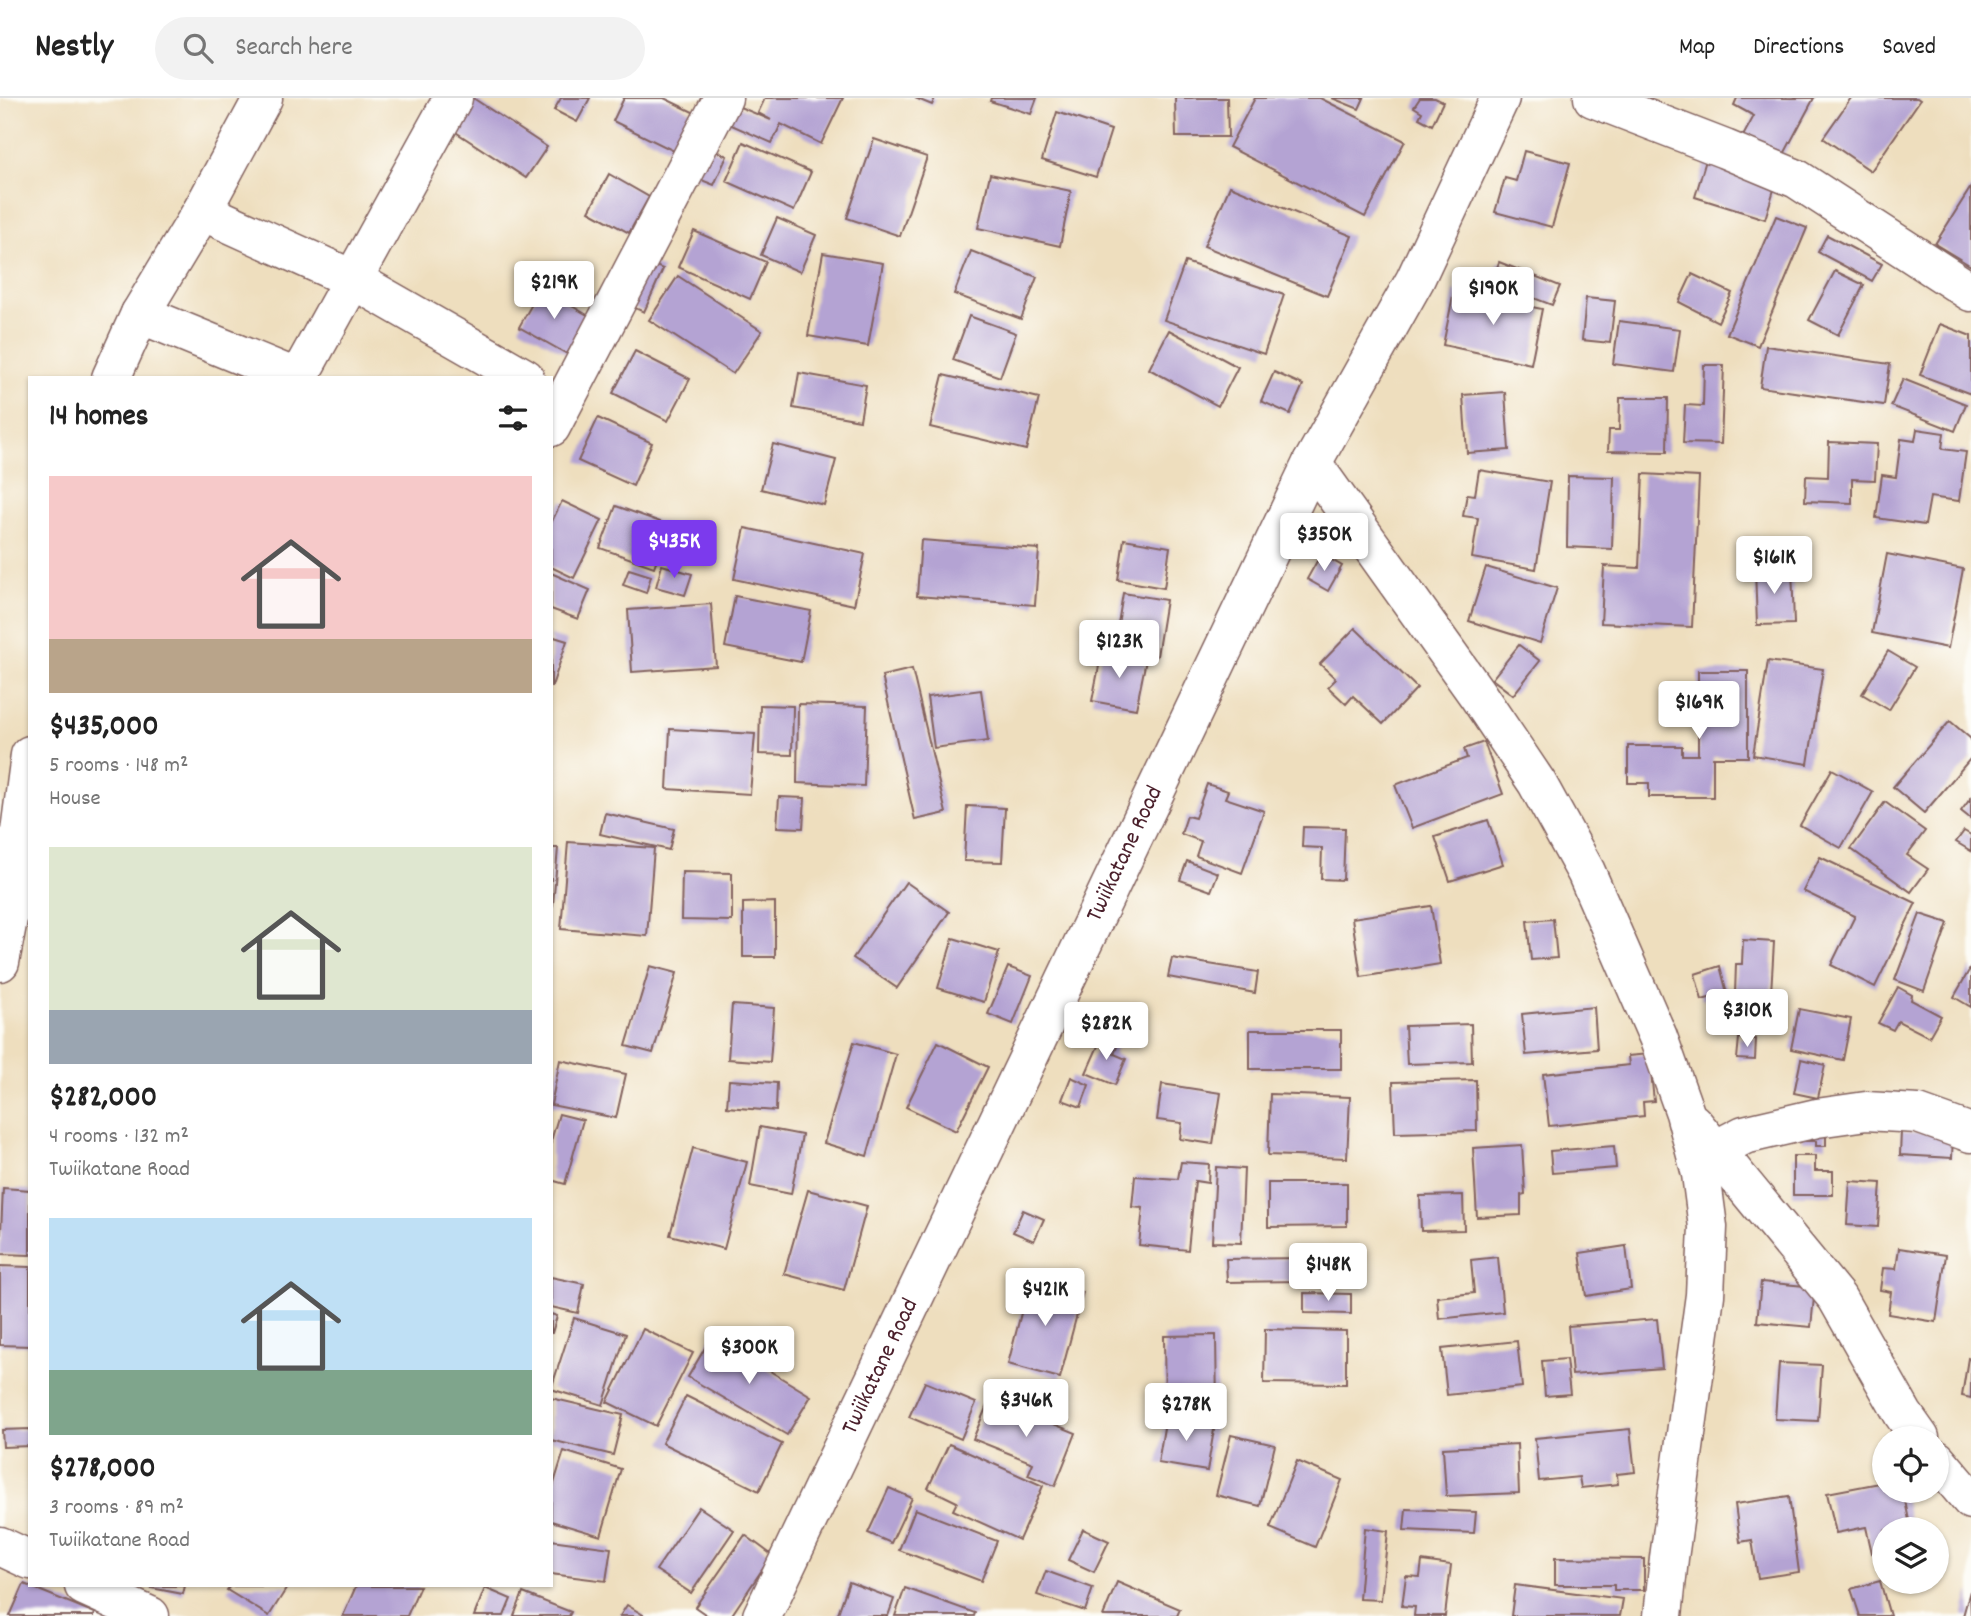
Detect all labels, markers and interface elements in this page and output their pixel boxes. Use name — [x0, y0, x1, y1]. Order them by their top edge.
search box — [155, 17, 645, 80]
text: Nestly — [35, 25, 113, 72]
icon: search — [179, 29, 217, 67]
text: Search here — [235, 30, 353, 67]
text: Map — [1679, 31, 1715, 65]
text: Directions — [1753, 31, 1844, 65]
text: Saved — [1882, 31, 1936, 65]
pin: $219K — [505, 262, 603, 321]
text: $219K — [530, 267, 578, 300]
pin: $190K — [1444, 268, 1542, 327]
text: $190K — [1468, 273, 1518, 306]
text: 14 homes — [49, 397, 148, 440]
icon: filters — [494, 399, 532, 437]
pin: $350K — [1275, 514, 1373, 573]
text: $350K — [1296, 519, 1352, 552]
pin: $435K — [625, 520, 723, 580]
icon: home — [228, 521, 354, 647]
text: $435K — [648, 526, 700, 559]
pin: $161K — [1725, 536, 1823, 596]
text: $161K — [1752, 542, 1796, 575]
pin: $123K — [1070, 620, 1168, 680]
text: $123K — [1095, 626, 1143, 659]
pin: $169K — [1650, 682, 1748, 741]
text: $169K — [1674, 687, 1724, 720]
text: $435,000 — [49, 707, 159, 750]
text: 5 rooms · 148 m² — [49, 750, 188, 783]
street label: Twiikatane Road — [1078, 780, 1172, 928]
text: House — [49, 783, 101, 816]
icon: home — [228, 892, 354, 1018]
pin: $310K — [1698, 990, 1796, 1049]
text: $310K — [1722, 995, 1772, 1028]
pin: $282K — [1057, 1002, 1155, 1062]
text: $282K — [1080, 1008, 1132, 1041]
text: $282,000 — [49, 1078, 157, 1121]
text: 4 rooms · 132 m² — [49, 1121, 189, 1154]
text: Twiikatane Road — [49, 1154, 190, 1187]
pin: $148K — [1279, 1244, 1377, 1303]
text: $148K — [1305, 1249, 1351, 1282]
icon: home — [228, 1263, 354, 1389]
pin: $421K — [996, 1268, 1094, 1328]
text: $421K — [1022, 1274, 1068, 1307]
street label: Twiikatane Road — [834, 1293, 928, 1441]
pin: $300K — [700, 1326, 798, 1386]
text: $300K — [720, 1332, 778, 1365]
pin: $346K — [977, 1380, 1075, 1439]
pin: $278K — [1137, 1384, 1235, 1443]
text: $346K — [999, 1385, 1053, 1418]
text: $278K — [1161, 1389, 1211, 1422]
map controls — [1872, 1426, 1949, 1594]
button: locate — [1872, 1426, 1949, 1503]
text: $278,000 — [49, 1449, 156, 1492]
text: 3 rooms · 89 m² — [49, 1492, 184, 1525]
button: layers — [1872, 1517, 1949, 1594]
text: Twiikatane Road — [49, 1525, 190, 1558]

